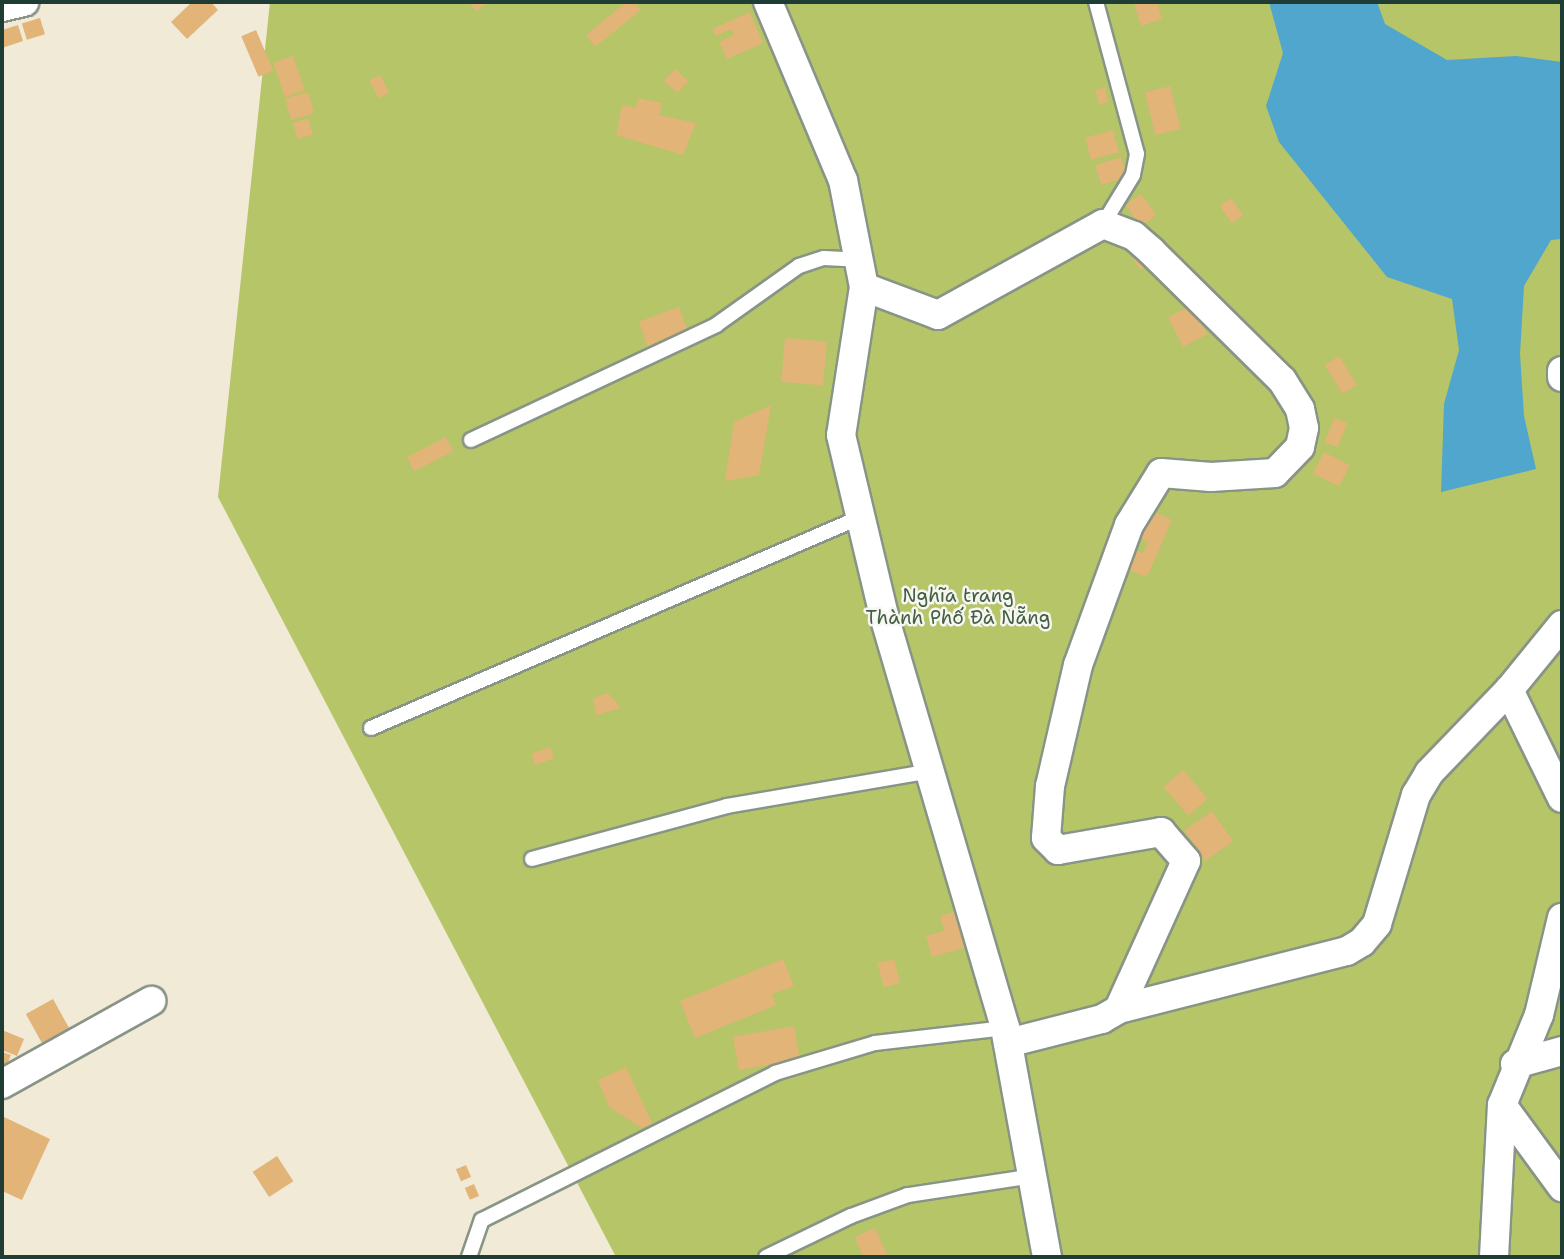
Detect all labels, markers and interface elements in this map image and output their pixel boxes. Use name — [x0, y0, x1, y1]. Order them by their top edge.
park label: Nghĩa trang Thành Phố Đà Nẵng — [866, 585, 1050, 629]

